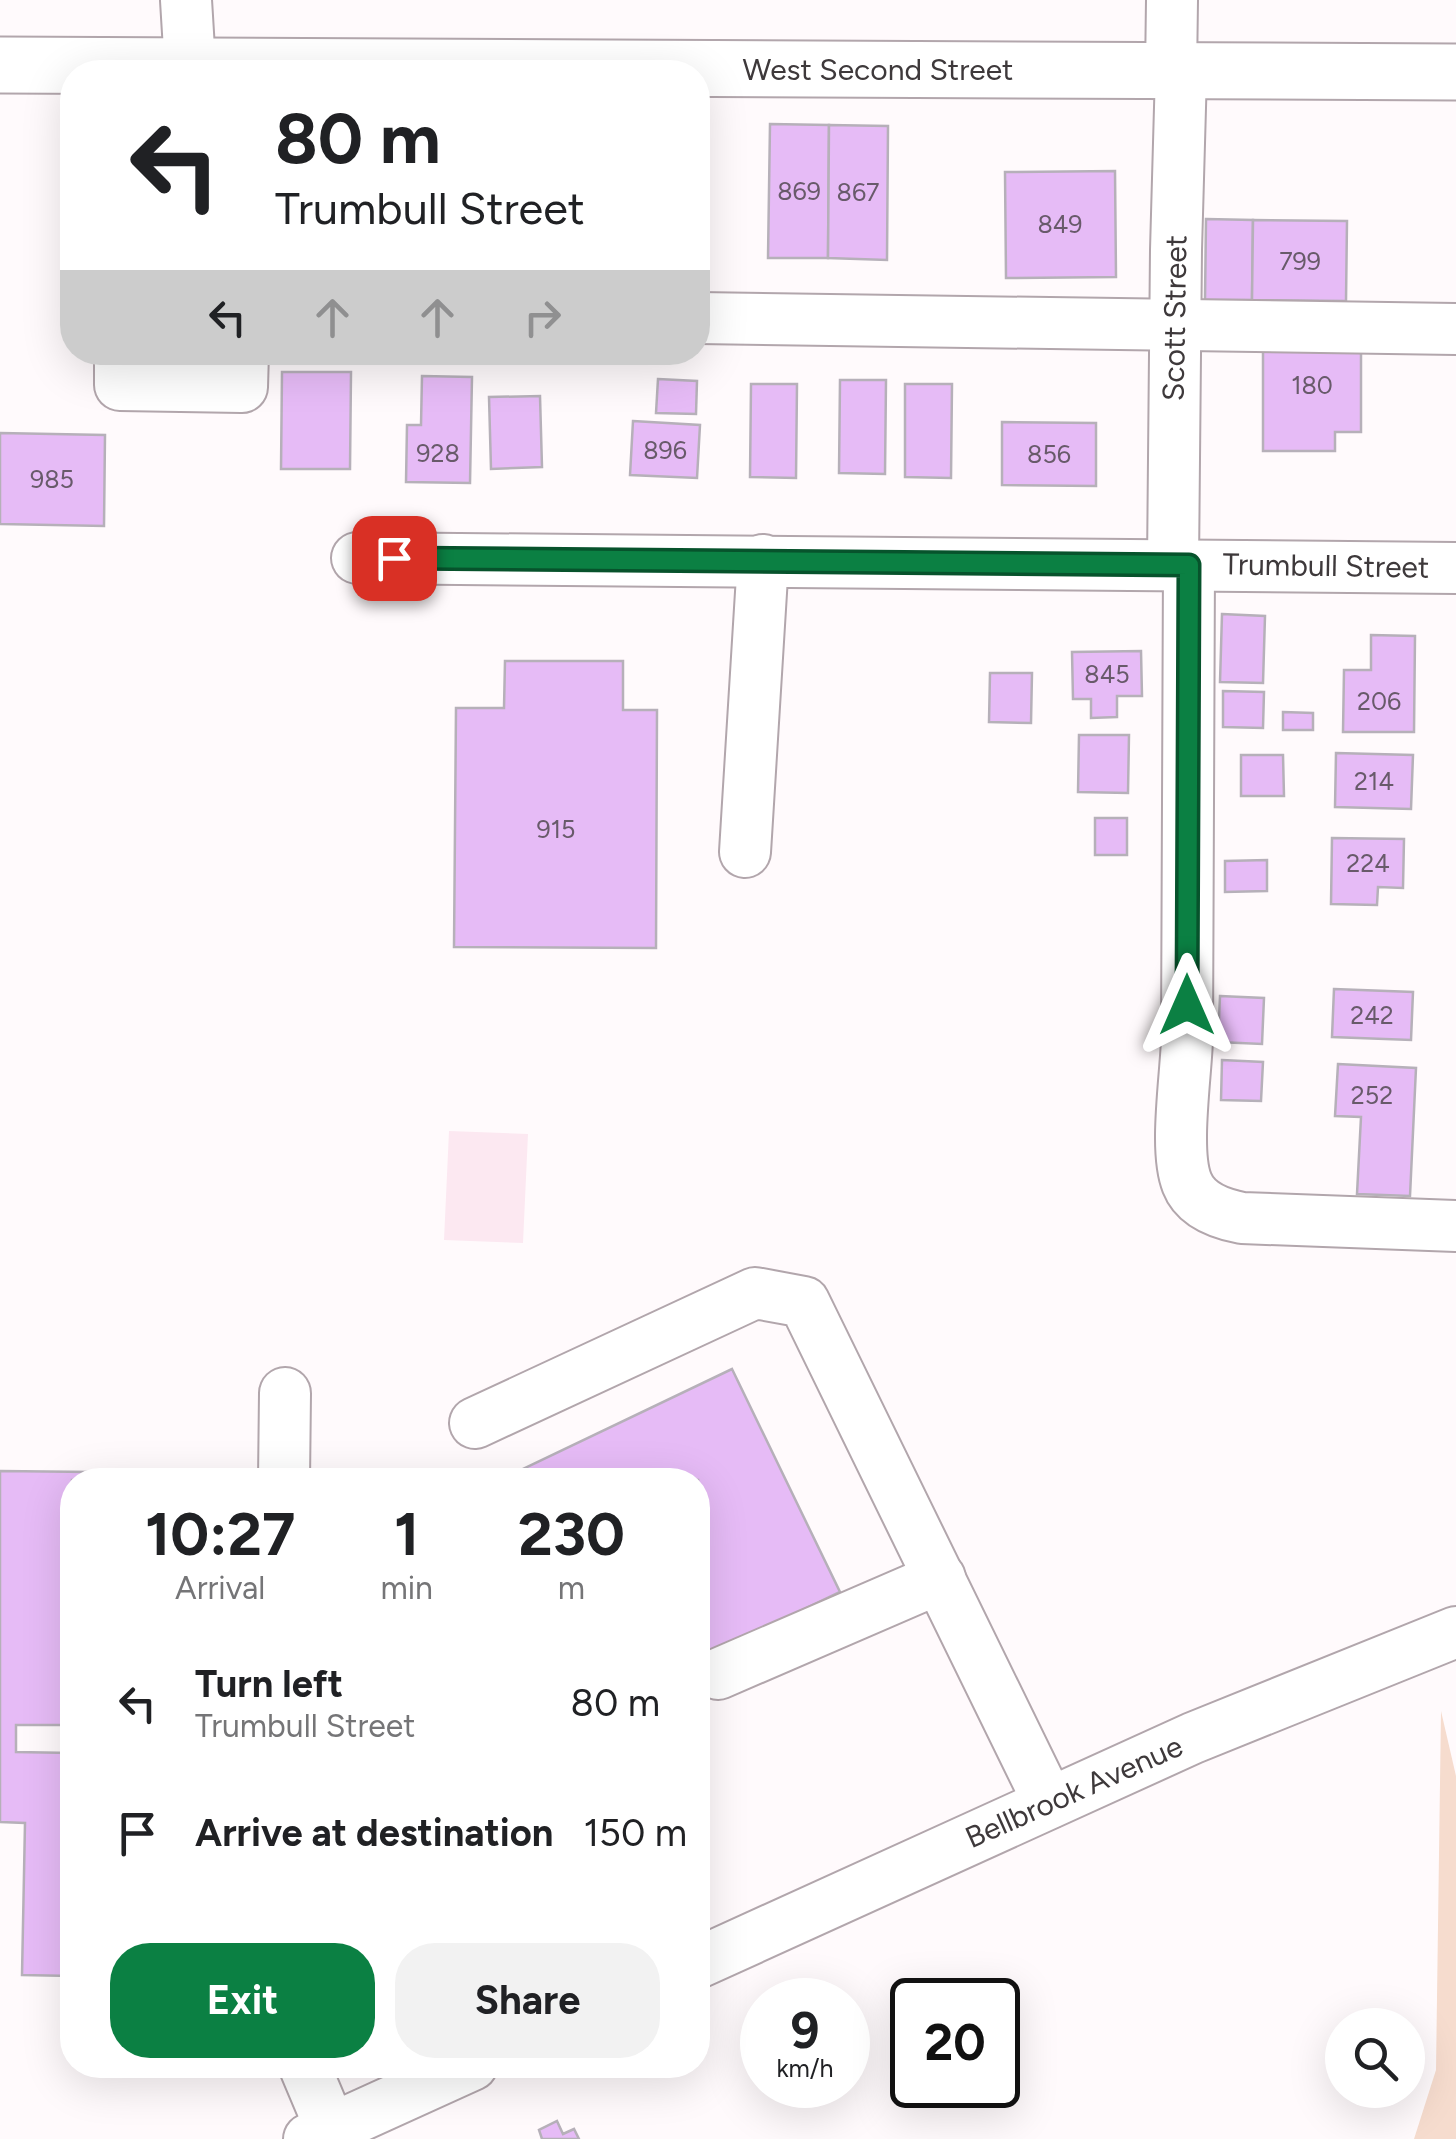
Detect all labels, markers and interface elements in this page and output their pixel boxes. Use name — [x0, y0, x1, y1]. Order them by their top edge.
street label: West Second Street — [743, 51, 1013, 88]
text: 80 m — [275, 96, 441, 181]
icon: left — [110, 100, 240, 230]
house number: 869 — [777, 176, 821, 206]
house number: 867 — [837, 177, 879, 207]
text: Trumbull Street — [275, 181, 585, 235]
house number: 849 — [1037, 209, 1083, 239]
street label: Scott Street — [1155, 235, 1194, 401]
house number: 799 — [1279, 246, 1321, 276]
icon: left — [200, 290, 255, 345]
icon: ahead — [305, 290, 360, 345]
icon: ahead — [410, 290, 465, 345]
icon: right — [515, 290, 570, 345]
house number: 180 — [1291, 370, 1333, 400]
house number: 896 — [643, 435, 687, 465]
house number: 928 — [416, 438, 460, 468]
house number: 856 — [1027, 439, 1071, 469]
house number: 985 — [30, 464, 74, 494]
pin — [352, 516, 437, 601]
icon: arrive — [367, 531, 422, 586]
street label: Trumbull Street — [1222, 545, 1430, 586]
house number: 845 — [1084, 659, 1130, 689]
house number: 206 — [1357, 686, 1401, 716]
house number: 214 — [1354, 766, 1394, 796]
house number: 915 — [537, 814, 575, 844]
house number: 224 — [1346, 848, 1390, 878]
position arrow — [1135, 953, 1239, 1057]
house number: 242 — [1350, 1000, 1394, 1030]
house number: 252 — [1351, 1080, 1393, 1110]
text: 10:27 — [145, 1498, 295, 1570]
text: 1 — [394, 1498, 419, 1570]
text: 230 — [518, 1498, 625, 1570]
text: Arrival — [175, 1569, 265, 1607]
text: min — [380, 1569, 433, 1607]
text: m — [558, 1569, 585, 1607]
text: Turn left — [195, 1661, 343, 1707]
icon: left — [110, 1676, 165, 1731]
text: 80 m — [571, 1680, 660, 1726]
text: Trumbull Street — [195, 1707, 415, 1745]
street label: Bellbrook Avenue — [959, 1727, 1188, 1856]
icon: arrive — [110, 1806, 165, 1861]
text: Arrive at destination — [195, 1810, 553, 1856]
text: 150 m — [583, 1810, 687, 1856]
button: Exit — [110, 1943, 375, 2058]
button: Share — [395, 1943, 660, 2058]
speed limit sign: 20 — [890, 1978, 1020, 2108]
text: 9 — [790, 2000, 819, 2061]
map controls — [1325, 2008, 1425, 2108]
button: search — [1325, 2008, 1425, 2108]
text: km/h — [776, 2053, 834, 2083]

